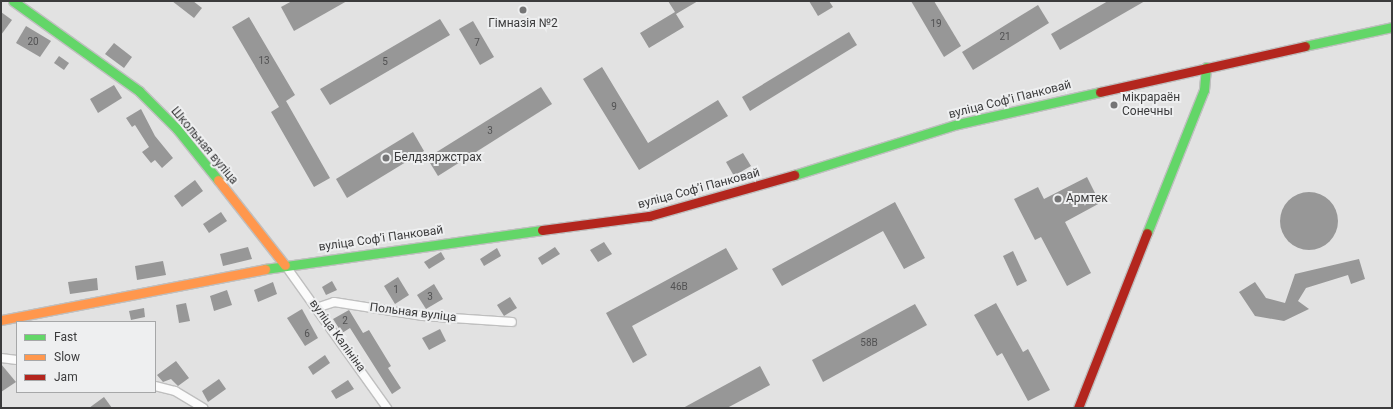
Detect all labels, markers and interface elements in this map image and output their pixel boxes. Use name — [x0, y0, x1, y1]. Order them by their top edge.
marker: Гімназія №2 — [518, 5, 528, 15]
place label: Гімназія №2 — [488, 17, 558, 31]
house number: 19 — [930, 18, 942, 30]
house number: 21 — [999, 31, 1011, 43]
house number: 20 — [27, 36, 39, 48]
house number: 7 — [474, 37, 480, 49]
house number: 13 — [258, 55, 270, 67]
house number: 5 — [382, 56, 388, 68]
street label: вуліца Софʼі Панковай — [947, 78, 1073, 122]
place label: мікрараён Сонечны — [1122, 91, 1180, 119]
marker: мікрараён Сонечны — [1109, 100, 1119, 110]
house number: 9 — [611, 101, 617, 113]
street label: Школьная вуліца — [167, 104, 241, 188]
house number: 3 — [487, 125, 493, 137]
place label: Белдзяржстрах — [394, 151, 482, 165]
marker: Белдзяржстрах — [381, 153, 391, 163]
street label: вуліца Софʼі Панковай — [636, 166, 762, 212]
place label: Армтек — [1066, 192, 1108, 206]
marker: Армтек — [1053, 194, 1063, 204]
street label: вуліца Софʼі Панковай — [318, 223, 444, 255]
house number: 46В — [670, 281, 688, 293]
house number: 1 — [393, 284, 399, 296]
house number: 3 — [427, 291, 433, 303]
street label: вуліца Калініна — [306, 297, 368, 375]
street label: Польная вуліца — [369, 301, 457, 325]
house number: 2 — [342, 315, 348, 327]
legend — [16, 321, 156, 393]
house number: 6 — [304, 328, 310, 340]
text: Fast — [54, 330, 77, 344]
house number: 58В — [860, 337, 878, 349]
text: Slow — [54, 350, 80, 364]
text: Jam — [54, 370, 78, 384]

